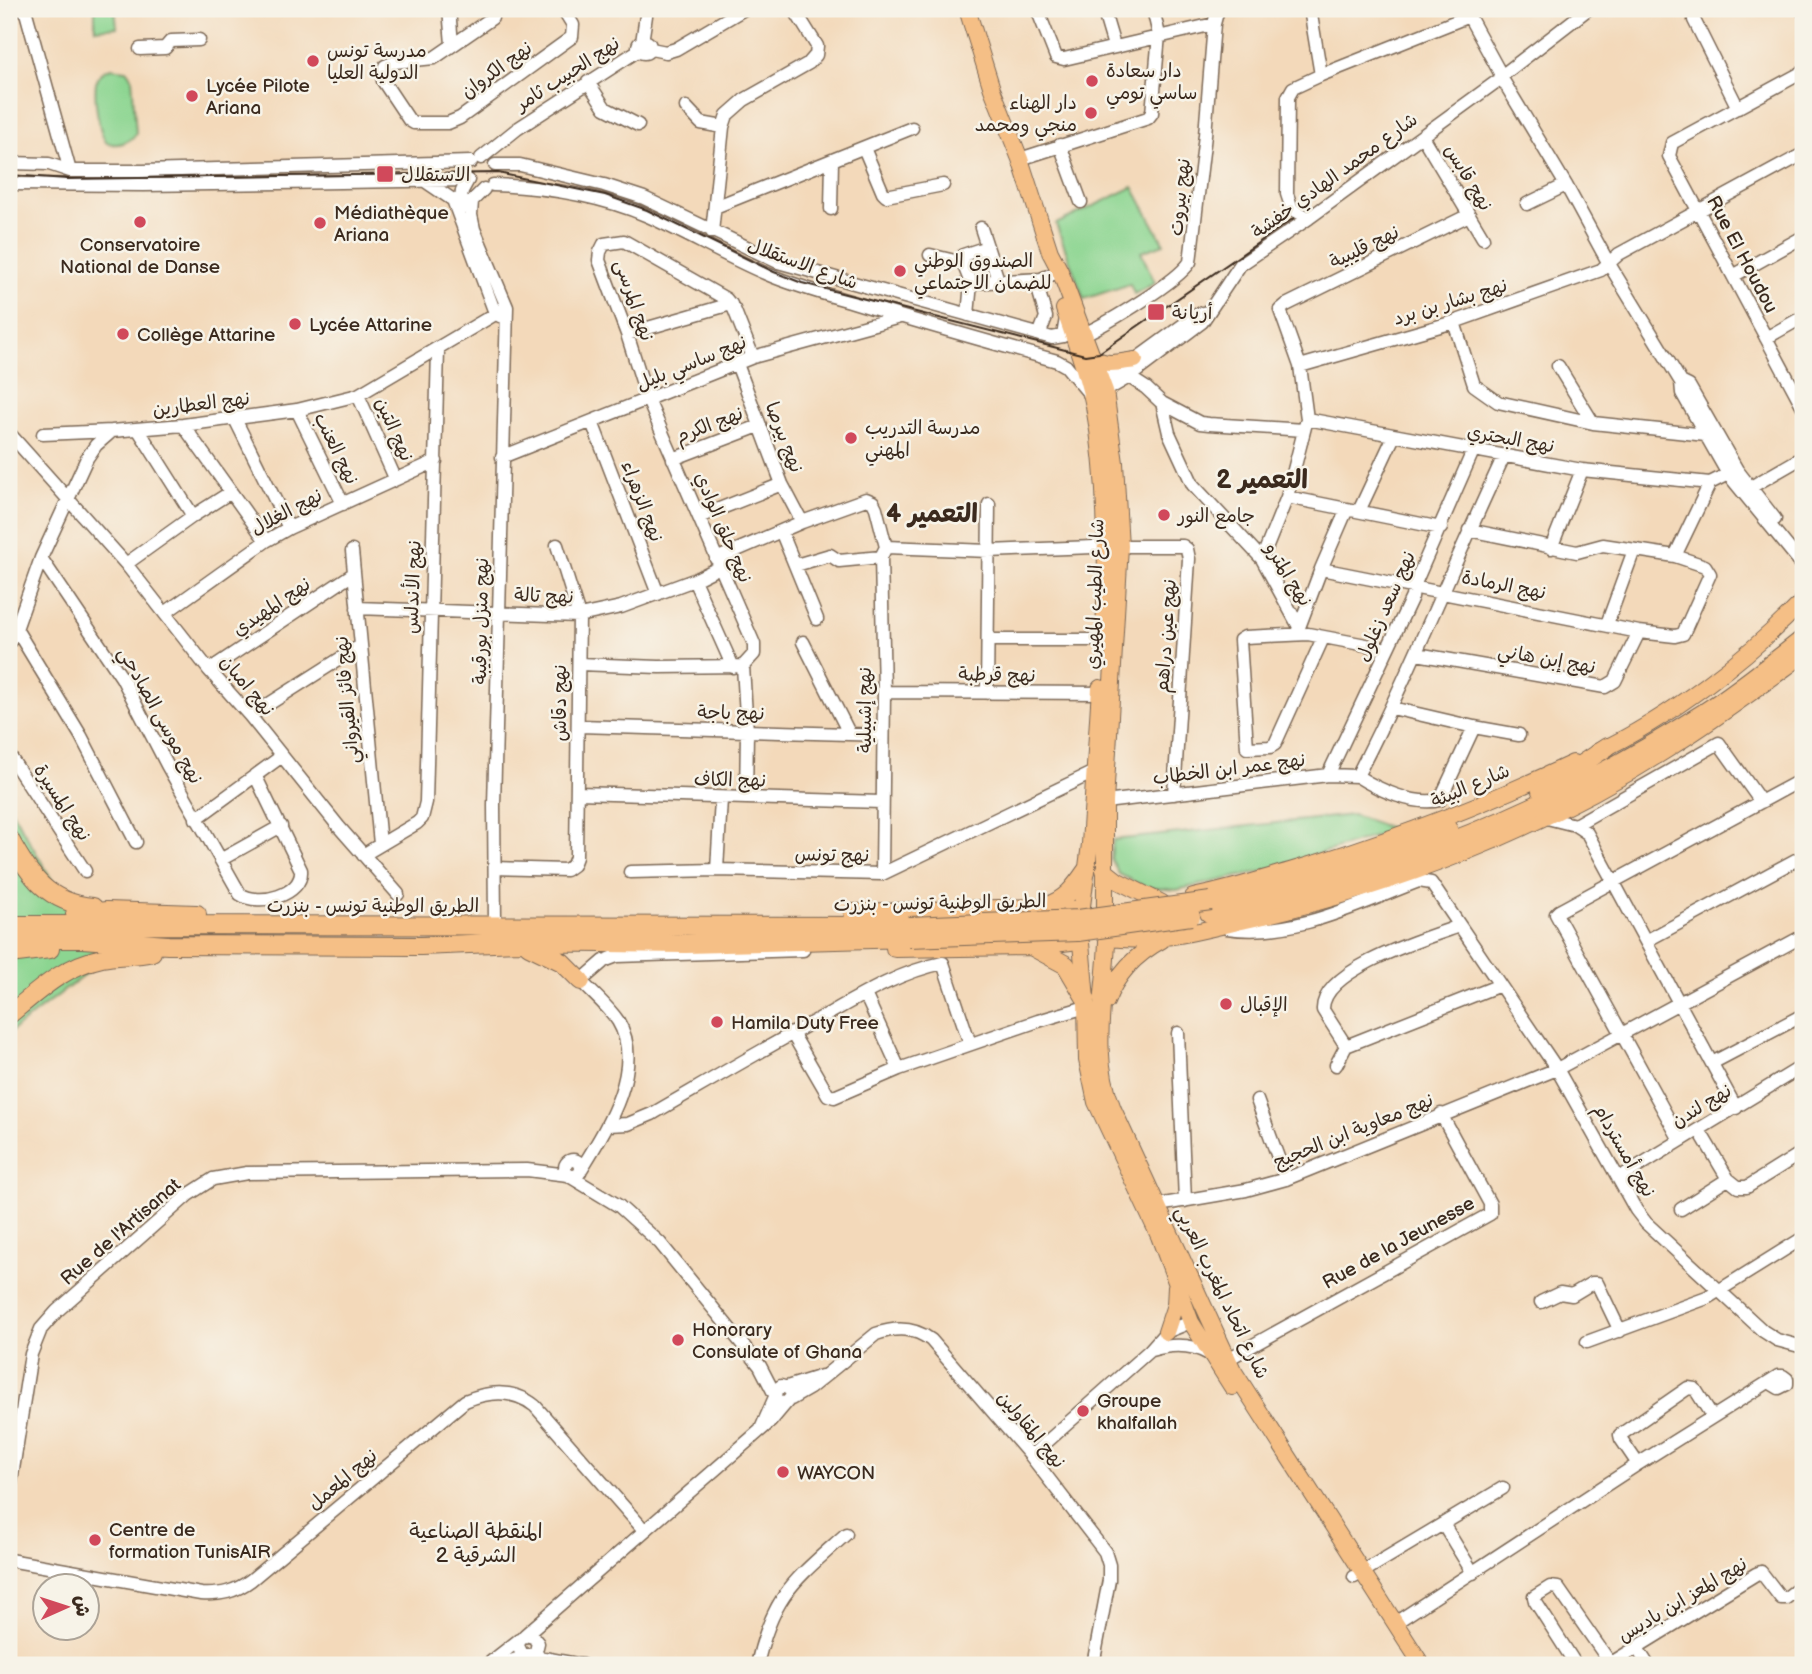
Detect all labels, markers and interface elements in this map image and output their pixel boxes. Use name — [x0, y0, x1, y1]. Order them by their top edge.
street label: نهج الحبيب ثامر — [510, 32, 624, 118]
street label: نهج الكروان — [457, 37, 537, 104]
place label: مدرسة تونس الدولية العليا — [327, 40, 427, 85]
marker: مدرسة تونس الدولية العليا — [305, 53, 321, 69]
place label: دار سعادة ساسي تومي — [1106, 60, 1197, 109]
marker: دار سعادة ساسي تومي — [1084, 73, 1100, 89]
place label: Lycée Pilote Ariana — [206, 75, 310, 120]
marker: Lycée Pilote Ariana — [184, 88, 200, 104]
place label: دار الهناء منجي ومحمد — [975, 92, 1077, 141]
marker: دار الهناء منجي ومحمد — [1083, 105, 1099, 121]
street label: شارع محمد الهادي خفشة — [1247, 108, 1424, 246]
street label: نهج قابس — [1439, 140, 1497, 215]
street label: نهج بيروت — [1165, 157, 1196, 237]
marker: الاستقلال — [375, 164, 395, 184]
place label: الاستقلال — [401, 164, 470, 187]
street label: Rue El Houdou — [1701, 192, 1782, 317]
place label: Médiathèque Ariana — [334, 202, 449, 247]
marker: Conservatoire National de Danse — [132, 214, 148, 230]
marker: Médiathèque Ariana — [312, 215, 328, 231]
street label: نهج قليبية — [1326, 221, 1403, 274]
place label: Conservatoire National de Danse — [60, 234, 220, 279]
street label: شارع الاستقلال — [744, 234, 861, 296]
place label: الصندوق الوطني للضمان الاجتماعي — [914, 250, 1052, 299]
street label: نهج المرسى — [609, 257, 658, 344]
marker: الصندوق الوطني للضمان الاجتماعي — [892, 263, 908, 279]
street label: نهج بشار بن برد — [1391, 274, 1510, 331]
marker: أريانة — [1146, 302, 1166, 322]
place label: أريانة — [1172, 302, 1213, 325]
place label: Lycée Attarine — [309, 314, 432, 337]
marker: Lycée Attarine — [287, 316, 303, 332]
place label: Collège Attarine — [137, 324, 275, 347]
marker: Collège Attarine — [115, 326, 131, 342]
street label: نهج ساسي بليل — [633, 331, 752, 400]
street label: نهج العطارين — [151, 387, 251, 422]
street label: نهج التين — [369, 394, 418, 465]
street label: نهج بيرصا — [760, 399, 808, 476]
street label: نهج الكرم — [672, 402, 747, 451]
street label: نهج العنب — [308, 409, 363, 488]
place label: مدرسة التدريب المهني — [865, 417, 980, 466]
street label: نهج البحتري — [1465, 420, 1556, 460]
marker: مدرسة التدريب المهني — [843, 430, 859, 446]
street label: نهج الزهراء — [616, 458, 668, 545]
district label: التعمير 2 — [1216, 465, 1308, 496]
street label: نهج حلق الوادي — [687, 469, 756, 587]
street label: نهج الغلال — [247, 484, 326, 541]
district label: التعمير 4 — [886, 499, 978, 530]
place label: جامع النور — [1176, 505, 1255, 529]
marker: جامع النور — [1156, 507, 1172, 523]
street label: شارع الطيب المهيري — [1081, 518, 1112, 670]
street label: نهج المترو — [1259, 538, 1316, 611]
street label: نهج الأندلس — [398, 540, 427, 634]
street label: نهج سعد زغلول — [1352, 548, 1421, 665]
street label: نهج منزل بورقيبة — [469, 557, 494, 685]
street label: نهج الرمادة — [1460, 566, 1548, 605]
street label: نهج المهيدي — [228, 573, 316, 643]
street label: نهج عين دراهم — [1151, 578, 1184, 694]
street label: نهج تالة — [514, 584, 574, 609]
street label: نهج فائز القيرواني — [330, 635, 369, 765]
street label: نهج إبن هاني — [1495, 640, 1598, 683]
street label: نهج موسى الصادحي — [109, 643, 207, 790]
street label: نهج امبان — [215, 651, 279, 721]
street label: نهج قرطبة — [958, 663, 1036, 688]
street label: نهج دقاش — [549, 665, 572, 742]
street label: نهج إشبيلية — [854, 667, 877, 753]
street label: نهج باجة — [697, 701, 765, 726]
street label: نهج عمر ابن الخطاب — [1152, 749, 1307, 790]
street label: شارع البيئة — [1428, 759, 1514, 814]
street label: نهج المسيرة — [28, 760, 95, 846]
street label: نهج الكاف — [694, 768, 766, 793]
street label: نهج تونس — [794, 843, 870, 868]
street label: الطريق الوطنية تونس - بنزرت — [834, 890, 1047, 917]
street label: الطريق الوطنية تونس - بنزرت — [267, 895, 479, 918]
place label: الإقبال — [1240, 994, 1288, 1017]
marker: الإقبال — [1218, 996, 1234, 1012]
place label: Hamila Duty Free — [731, 1012, 879, 1035]
marker: Hamila Duty Free — [709, 1014, 725, 1030]
street label: نهج لندن — [1668, 1079, 1736, 1133]
street label: نهج معاوية ابن الحجيج — [1270, 1089, 1437, 1174]
street label: نهج أمستردام — [1586, 1100, 1660, 1203]
street label: Rue de l'Artisanat — [56, 1174, 186, 1291]
street label: Rue de la Jeunesse — [1319, 1192, 1479, 1295]
street label: شارع اتحاد المغرب العربي — [1166, 1203, 1273, 1385]
place label: Honorary Consulate of Ghana — [692, 1319, 862, 1364]
marker: Honorary Consulate of Ghana — [670, 1332, 686, 1348]
street label: نهج المقاولين — [992, 1386, 1070, 1473]
place label: Groupe khalfallah — [1097, 1390, 1177, 1435]
marker: Groupe khalfallah — [1075, 1403, 1091, 1419]
street label: نهج المعمل — [304, 1444, 382, 1516]
place label: WAYCON — [797, 1462, 875, 1485]
marker: WAYCON — [775, 1464, 791, 1480]
place label: Centre de formation TunisAIR — [109, 1519, 271, 1564]
district label: المنقطة الصناعية الشرقية 2 — [409, 1519, 543, 1568]
marker: Centre de formation TunisAIR — [87, 1532, 103, 1548]
street label: نهج المعز ابن باديس — [1614, 1553, 1752, 1648]
north arrow — [32, 1572, 102, 1642]
text: ش — [69, 1595, 94, 1617]

